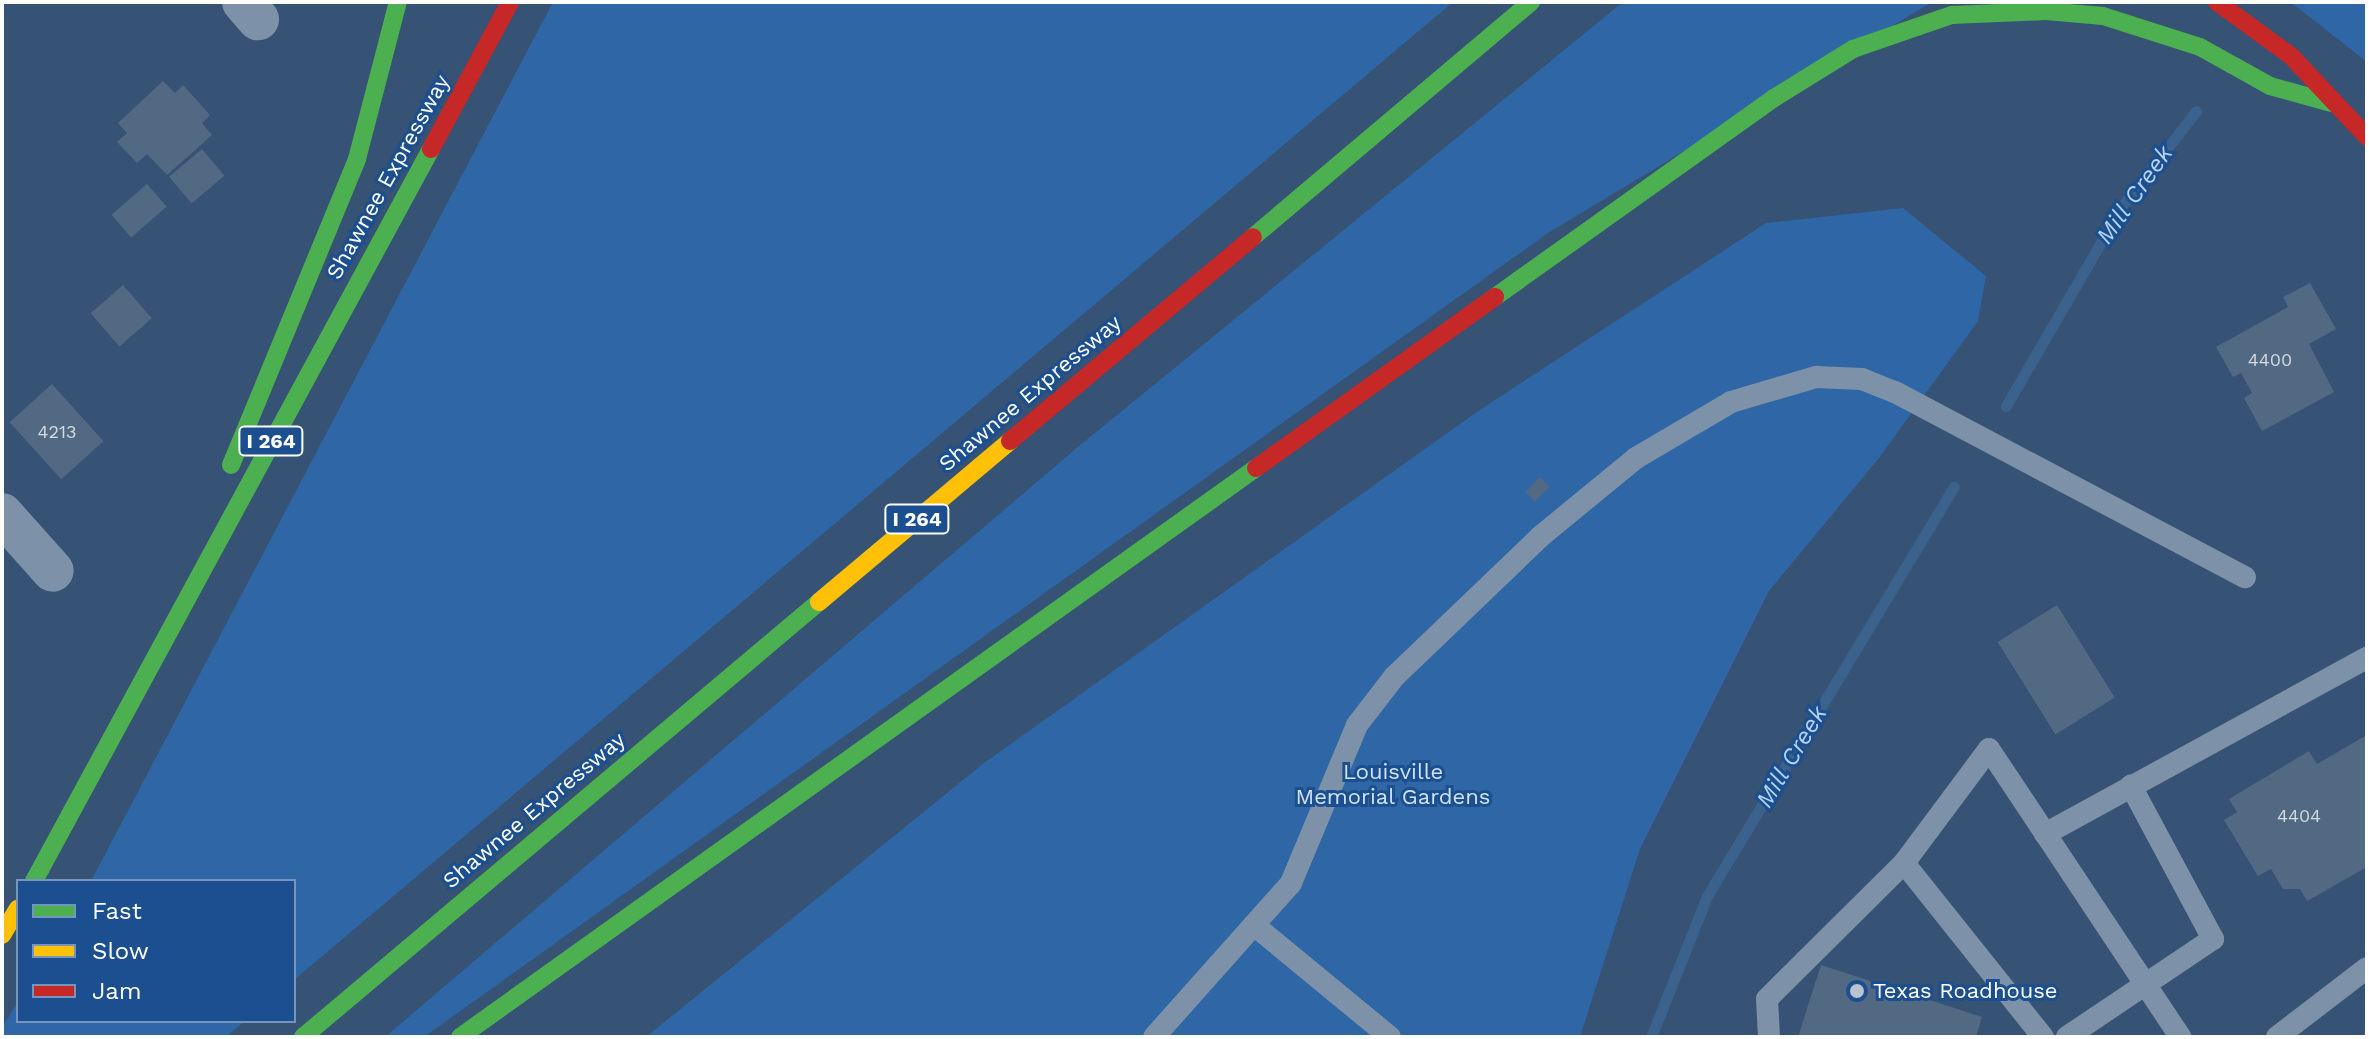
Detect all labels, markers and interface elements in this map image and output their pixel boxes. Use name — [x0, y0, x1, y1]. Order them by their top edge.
street label: Shawnee Expressway — [321, 70, 455, 284]
water label: Mill Creek — [2090, 140, 2180, 250]
street label: Shawnee Expressway — [934, 309, 1126, 477]
house number: 4400 — [2248, 349, 2292, 371]
house number: 4213 — [37, 421, 77, 443]
road number: I 264 — [237, 425, 305, 457]
road number: I 264 — [883, 503, 951, 535]
water label: Mill Creek — [1750, 701, 1834, 813]
street label: Shawnee Expressway — [438, 726, 630, 894]
park label: Louisville Memorial Gardens — [1295, 758, 1491, 810]
house number: 4404 — [2277, 805, 2321, 827]
legend — [16, 879, 296, 1023]
text: Fast — [92, 897, 142, 925]
text: Slow — [92, 937, 149, 965]
text: Jam — [92, 977, 142, 1005]
place label: Texas Roadhouse — [1873, 978, 2058, 1004]
marker: Texas Roadhouse — [1848, 982, 1866, 1000]

